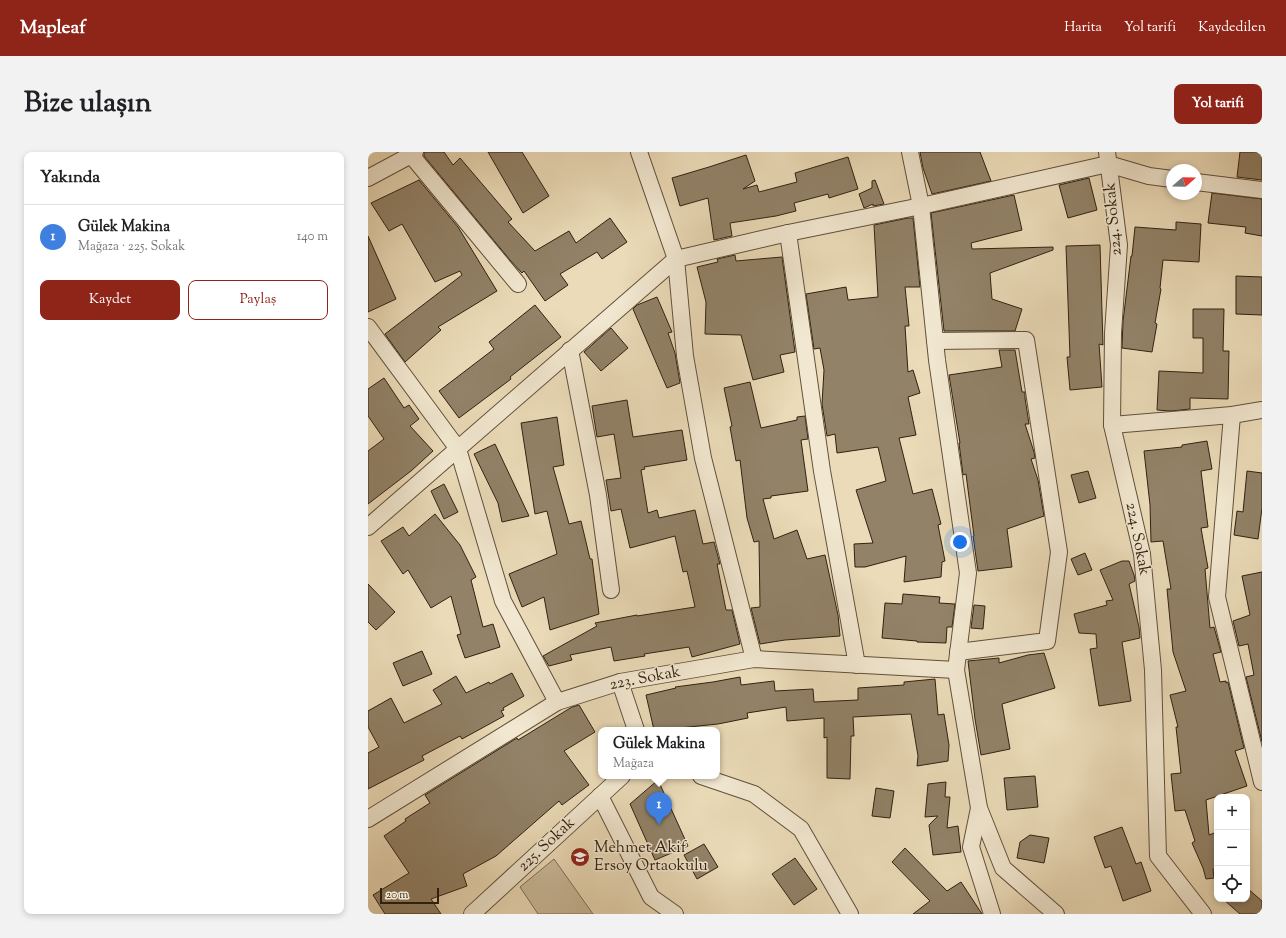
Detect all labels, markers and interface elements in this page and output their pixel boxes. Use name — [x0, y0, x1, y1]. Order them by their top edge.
text: Mapleaf — [20, 15, 86, 42]
text: Harita — [1064, 18, 1102, 38]
text: Yol tarifi — [1124, 18, 1176, 38]
text: Kaydedilen — [1198, 18, 1266, 38]
text: Bize ulaşın — [24, 84, 152, 124]
button: Yol tarifi — [1174, 84, 1262, 124]
north arrow — [1166, 164, 1202, 200]
text: Yakında — [40, 166, 100, 190]
street label: 224. Sokak — [1099, 181, 1129, 257]
text: Gülek Makina — [78, 217, 170, 238]
text: 1 — [51, 228, 55, 246]
text: 140 m — [297, 228, 328, 246]
text: Mağaza · 225. Sokak — [78, 238, 185, 256]
button: Kaydet — [40, 280, 180, 320]
button: Paylaş — [188, 280, 328, 320]
street label: 224. Sokak — [1119, 501, 1155, 578]
your location — [950, 532, 970, 552]
street label: 223. Sokak — [608, 661, 683, 697]
popup — [598, 727, 720, 779]
text: Gülek Makina — [613, 734, 705, 755]
text: Mağaza — [613, 755, 654, 773]
pin: 1 — [646, 792, 672, 825]
map controls — [1214, 794, 1250, 902]
button: + — [1214, 794, 1250, 830]
street label: 225. Sokak — [513, 812, 581, 878]
button: − — [1214, 830, 1250, 866]
place label: Mehmet Akif Ersoy Ortaokulu — [594, 837, 708, 878]
school or university icon: Mehmet Akif Ersoy Ortaokulu — [569, 846, 591, 868]
button: locate — [1214, 866, 1250, 902]
scale bar — [380, 886, 439, 905]
text: 20 m — [386, 887, 408, 903]

